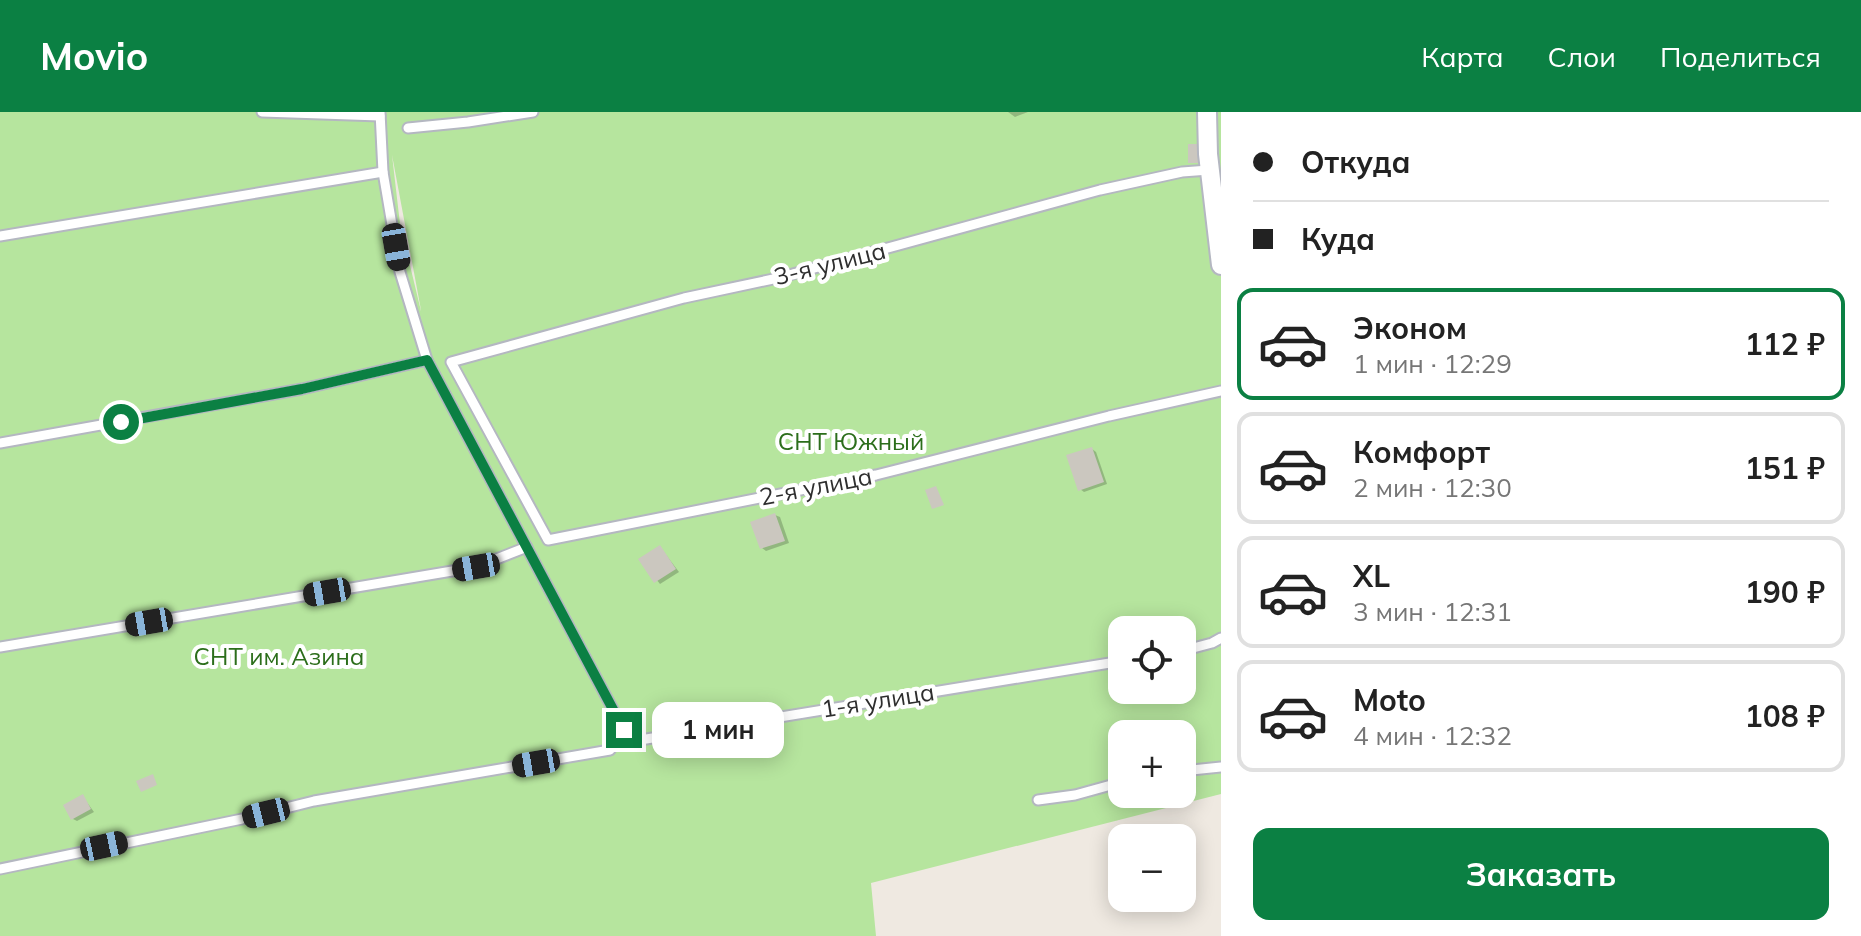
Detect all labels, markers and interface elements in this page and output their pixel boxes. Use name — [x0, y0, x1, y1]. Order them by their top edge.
text: Movio — [40, 32, 148, 80]
text: Карта — [1421, 39, 1504, 74]
text: Слои — [1548, 39, 1616, 74]
text: Поделиться — [1660, 39, 1821, 74]
text: Откуда — [1301, 143, 1411, 181]
text: Куда — [1301, 220, 1375, 258]
car — [380, 221, 412, 273]
street label: 3-я улица — [771, 235, 889, 291]
icon: car — [1257, 308, 1329, 380]
text: Эконом — [1353, 309, 1467, 347]
text: 112 ₽ — [1745, 325, 1825, 363]
text: 1 мин · 12:29 — [1353, 347, 1512, 380]
route start — [103, 404, 139, 440]
park label: СНТ Южный — [778, 426, 924, 456]
icon: car — [1257, 432, 1329, 504]
text: Комфорт — [1353, 433, 1490, 471]
text: 151 ₽ — [1745, 449, 1825, 487]
street label: 2-я улица — [757, 460, 875, 512]
text: 2 мин · 12:30 — [1353, 471, 1512, 504]
car — [450, 551, 502, 583]
icon: car — [1257, 556, 1329, 628]
text: XL — [1353, 557, 1390, 595]
text: 190 ₽ — [1745, 573, 1825, 611]
car — [301, 576, 353, 608]
text: 3 мин · 12:31 — [1353, 595, 1512, 628]
car — [123, 606, 175, 638]
map controls — [1108, 616, 1196, 912]
button: locate — [1108, 616, 1196, 704]
park label: СНТ им. Азина — [194, 641, 364, 671]
street label: 1-я улица — [819, 676, 937, 724]
icon: car — [1257, 680, 1329, 752]
text: Moto — [1353, 681, 1426, 719]
text: 108 ₽ — [1745, 697, 1825, 735]
callout: 1 мин — [652, 702, 784, 758]
route end — [606, 712, 642, 748]
text: 1 мин — [682, 713, 754, 746]
text: 4 мин · 12:32 — [1353, 719, 1512, 752]
button: + — [1108, 720, 1196, 808]
car — [510, 747, 562, 779]
car — [240, 796, 292, 830]
button: − — [1108, 824, 1196, 912]
button: Заказать — [1253, 828, 1829, 920]
car — [78, 829, 130, 863]

